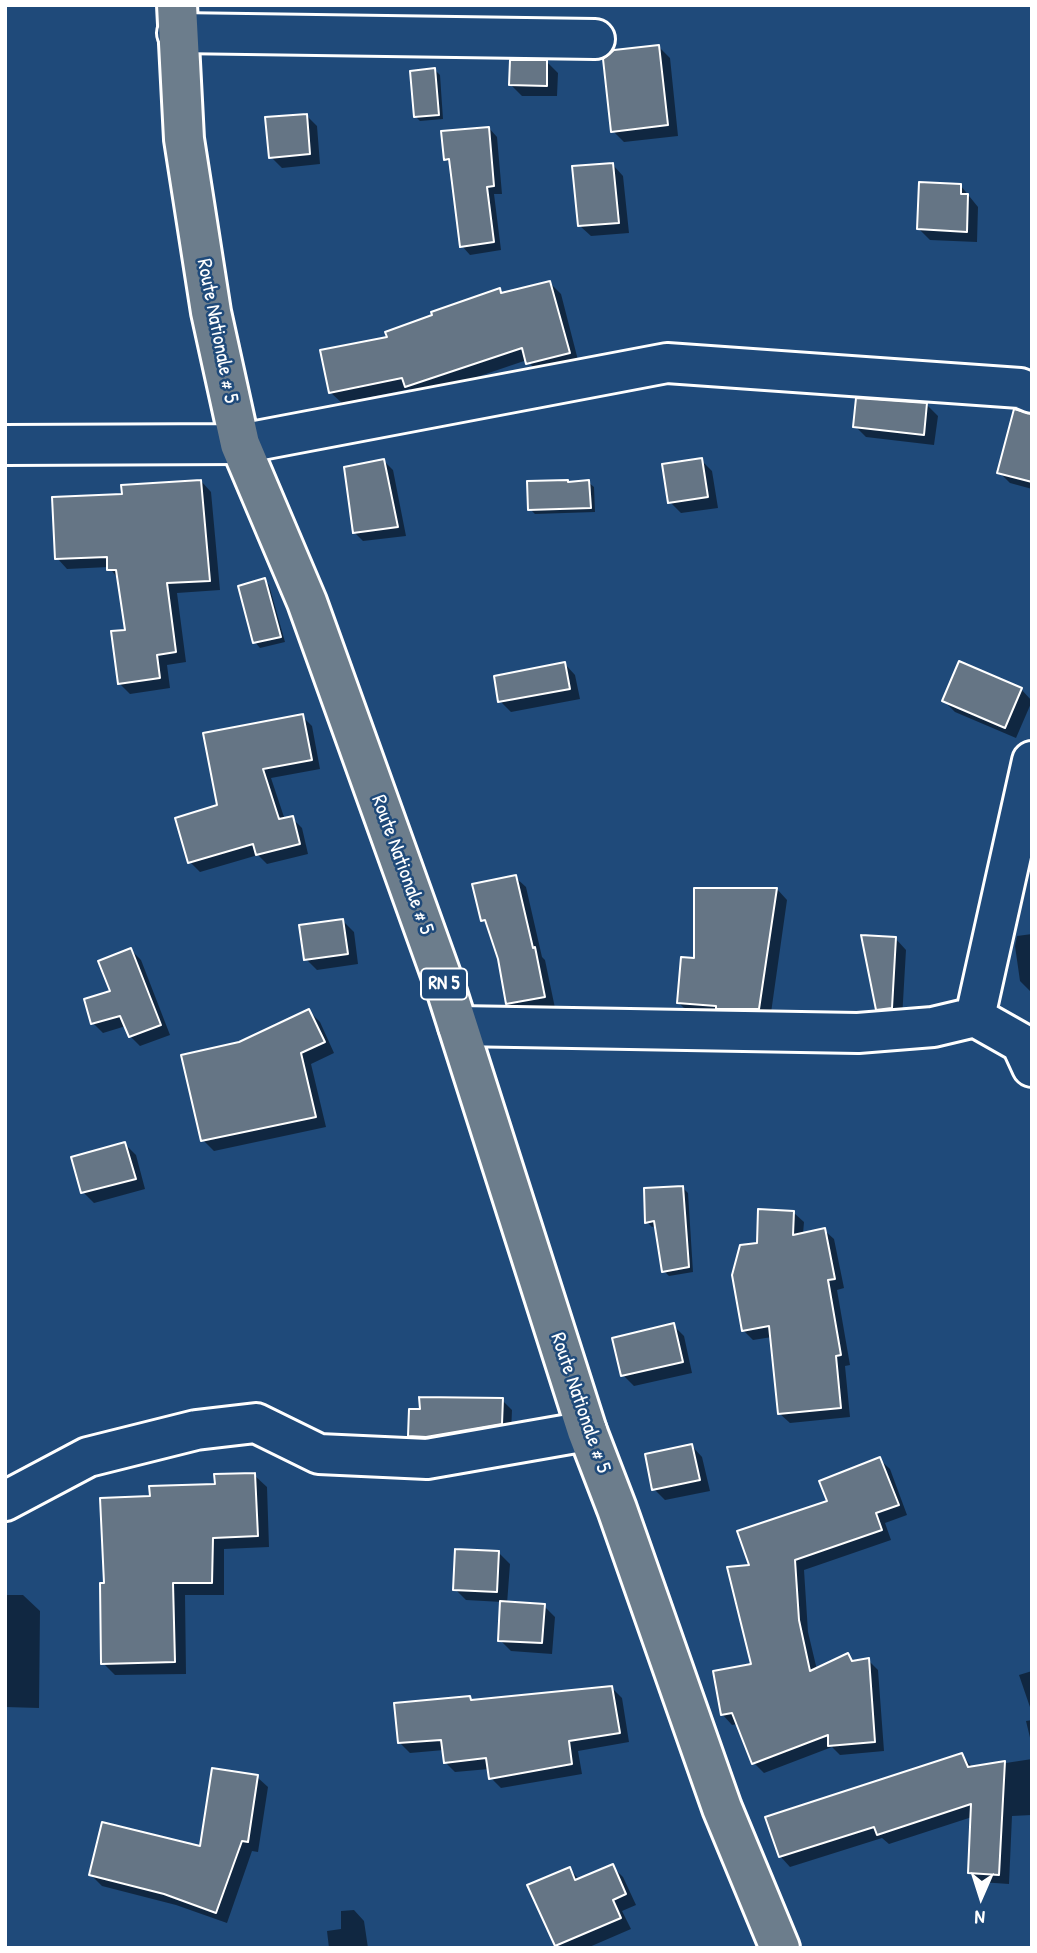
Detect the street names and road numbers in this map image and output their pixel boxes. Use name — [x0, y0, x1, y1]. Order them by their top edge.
street label: Route Nationale # 5 — [191, 257, 243, 405]
street label: Route Nationale # 5 — [365, 792, 439, 938]
road number: RN 5 — [421, 968, 467, 1000]
street label: Route Nationale # 5 — [544, 1330, 616, 1476]

